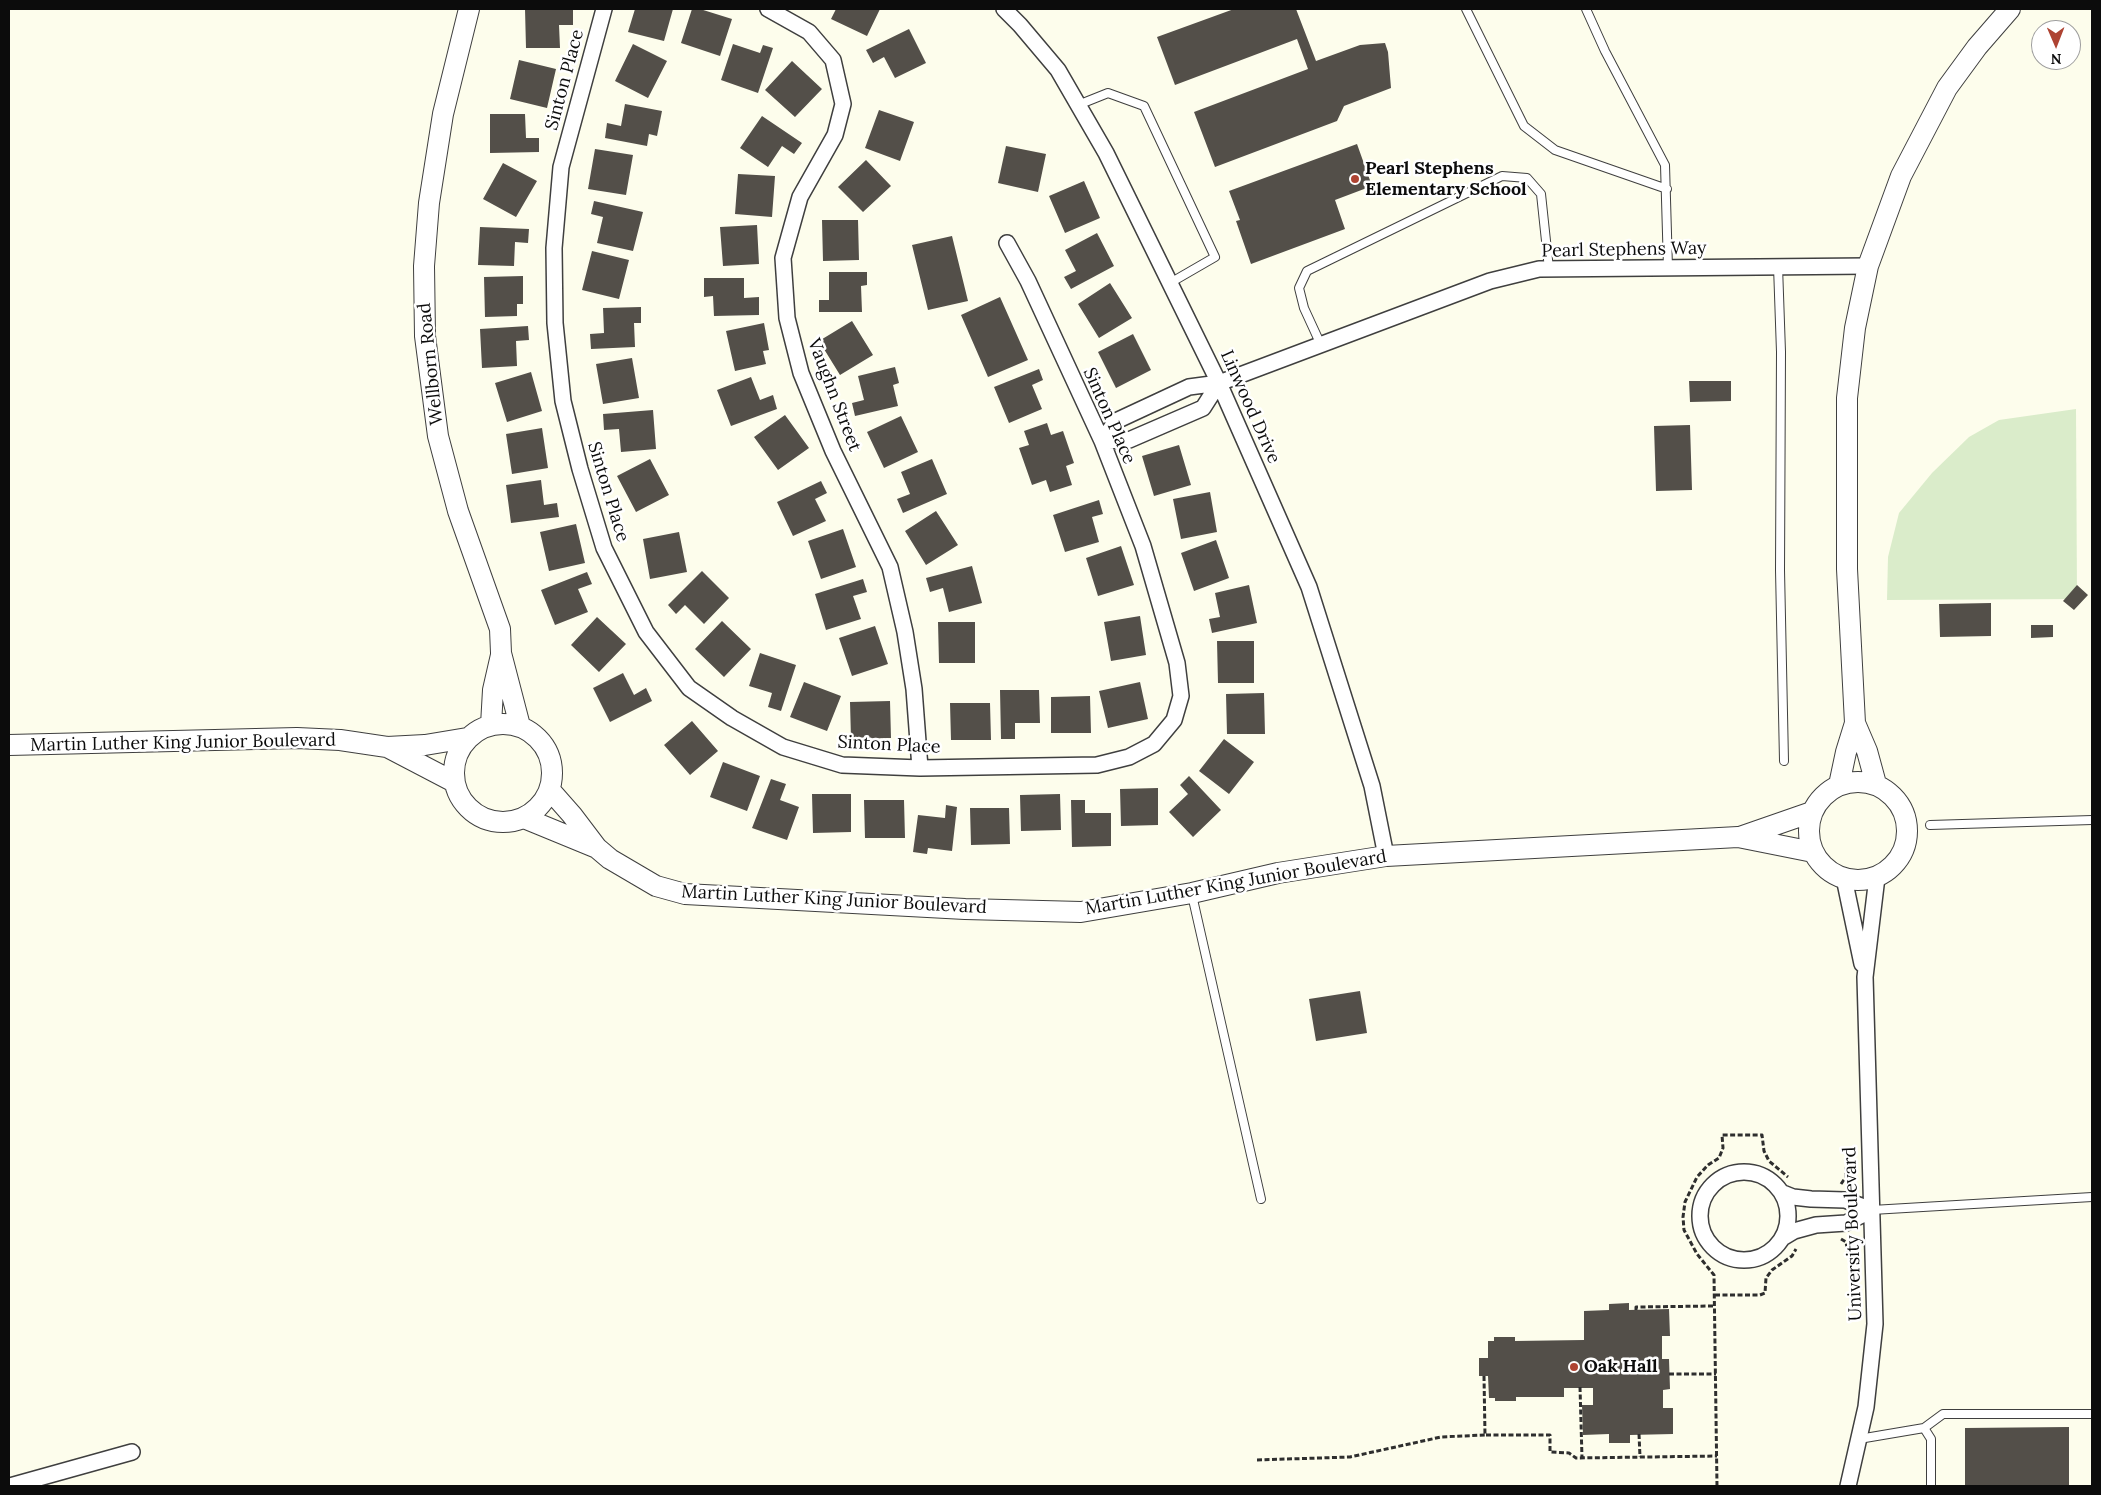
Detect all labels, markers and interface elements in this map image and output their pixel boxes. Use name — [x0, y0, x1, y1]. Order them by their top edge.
north arrow — [2031, 20, 2081, 70]
street label: Sinton Place — [541, 27, 589, 133]
text: N — [2051, 50, 2062, 68]
place label: Pearl Stephens Elementary School — [1365, 158, 1527, 200]
marker: Pearl Stephens Elementary School — [1349, 173, 1361, 185]
street label: Pearl Stephens Way — [1541, 238, 1707, 262]
street label: Wellborn Road — [414, 302, 448, 426]
street label: Vaughn Street — [803, 336, 865, 454]
street label: Linwood Drive — [1215, 347, 1285, 467]
street label: Sinton Place — [1078, 364, 1140, 468]
street label: Sinton Place — [583, 439, 633, 545]
street label: Martin Luther King Junior Boulevard — [30, 730, 336, 756]
street label: Sinton Place — [837, 732, 941, 758]
street label: Martin Luther King Junior Boulevard — [1084, 846, 1388, 920]
street label: Martin Luther King Junior Boulevard — [681, 881, 987, 919]
street label: University Boulevard — [1839, 1146, 1867, 1322]
place label: Oak Hall — [1584, 1356, 1658, 1378]
marker: Oak Hall — [1568, 1361, 1580, 1373]

